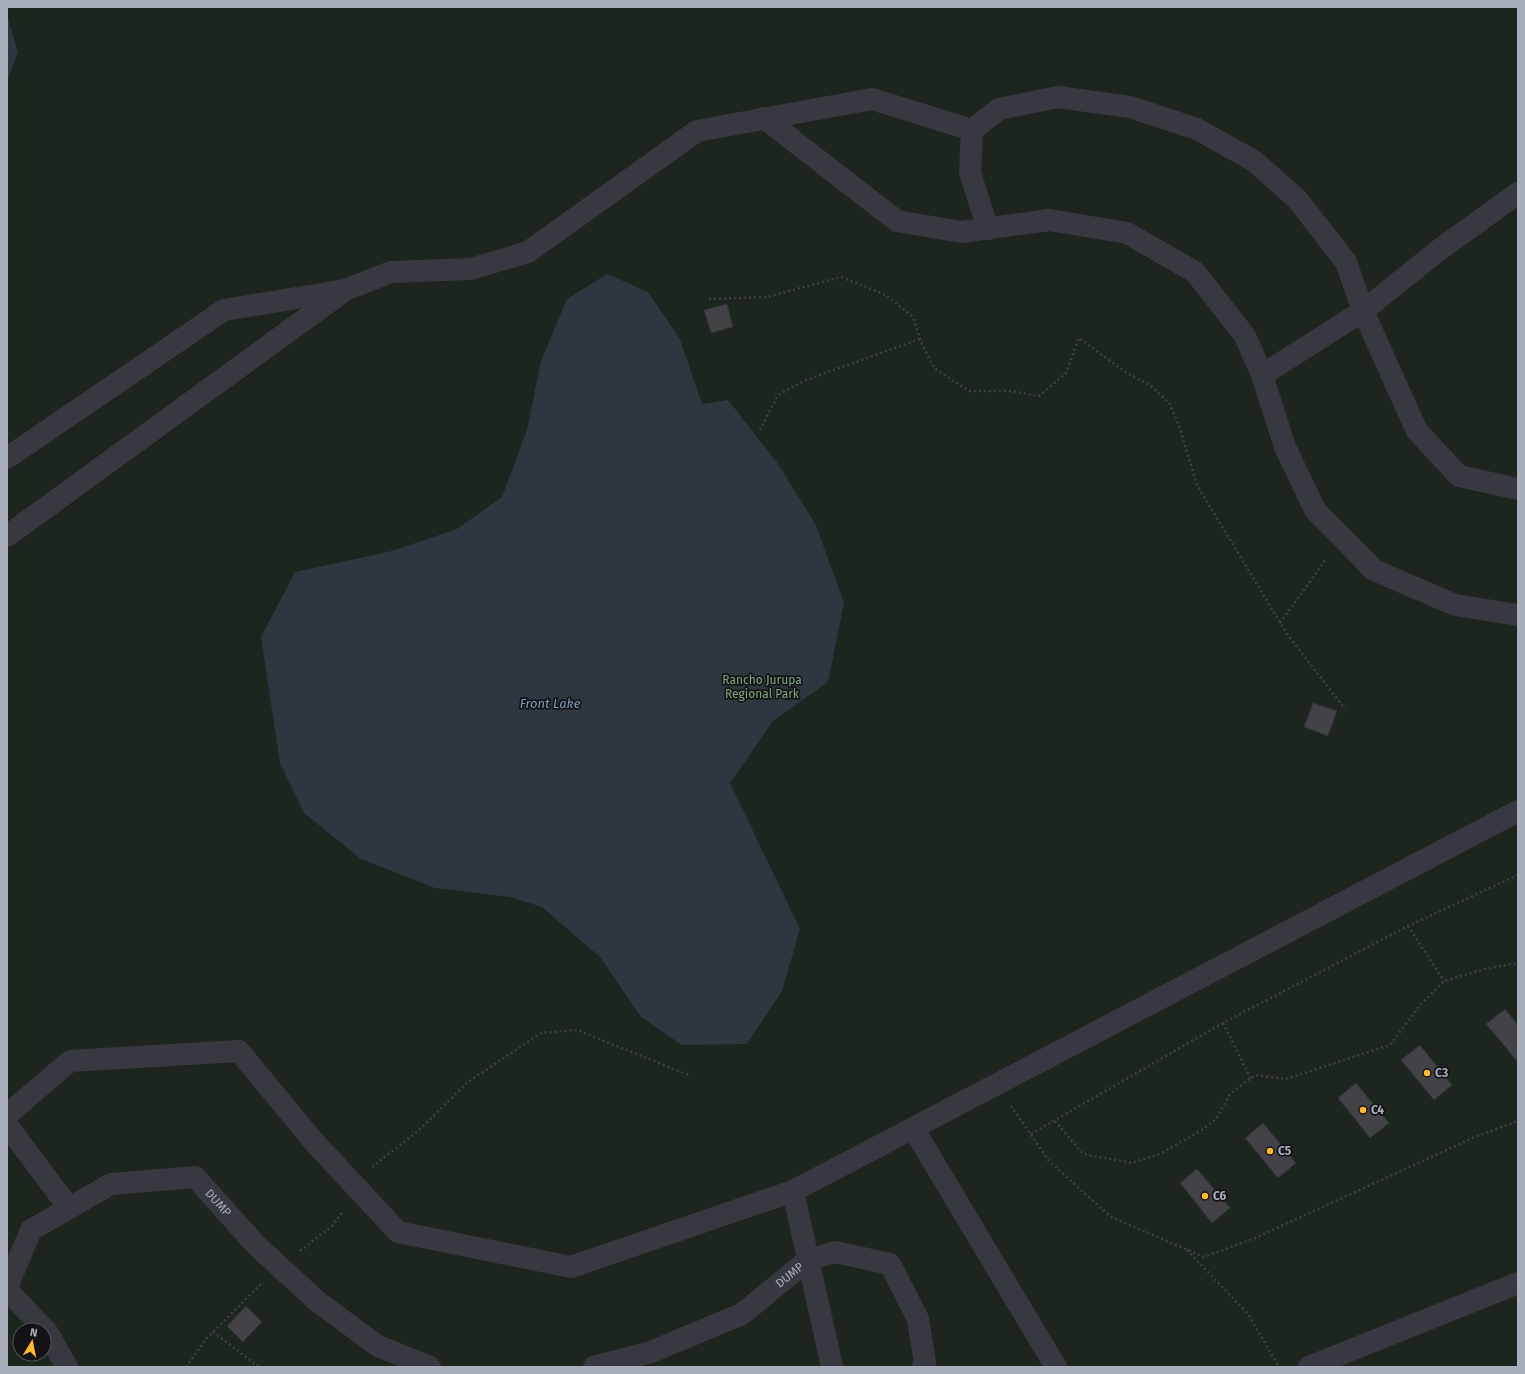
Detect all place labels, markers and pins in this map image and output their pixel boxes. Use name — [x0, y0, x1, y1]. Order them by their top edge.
place label: C3 — [1435, 1066, 1448, 1080]
marker: C3 — [1422, 1068, 1432, 1078]
place label: C4 — [1371, 1103, 1384, 1117]
marker: C4 — [1358, 1105, 1368, 1115]
place label: C5 — [1278, 1144, 1292, 1158]
marker: C5 — [1265, 1146, 1275, 1156]
place label: C6 — [1213, 1189, 1227, 1203]
marker: C6 — [1200, 1191, 1210, 1201]

